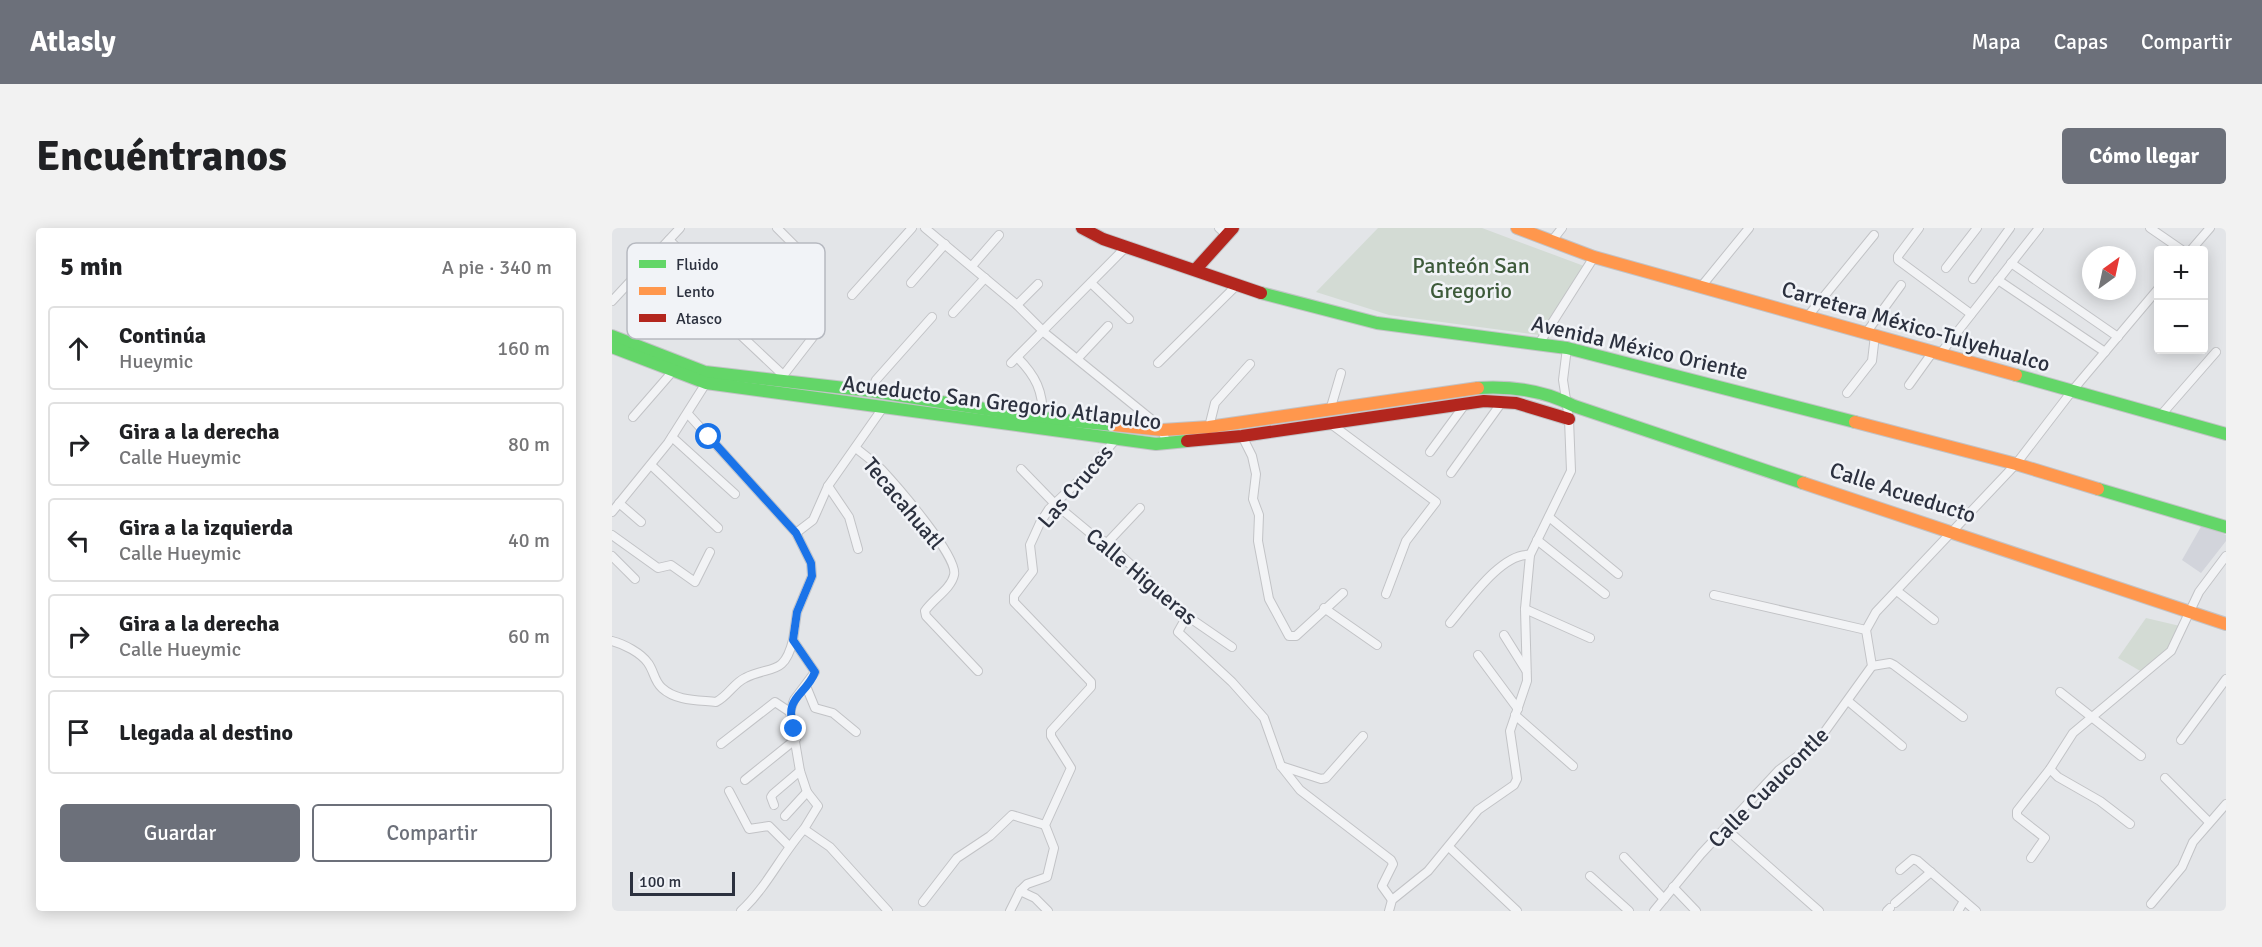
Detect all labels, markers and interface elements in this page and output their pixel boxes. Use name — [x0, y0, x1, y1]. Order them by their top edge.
text: Atlasly — [30, 25, 116, 59]
text: Mapa — [1971, 29, 2021, 55]
text: Capas — [2054, 29, 2108, 55]
text: Compartir — [2141, 29, 2232, 55]
button: Cómo llegar — [2062, 128, 2226, 184]
text: Encuéntranos — [36, 131, 287, 182]
legend — [627, 243, 825, 339]
north arrow — [2082, 246, 2136, 300]
map controls — [2154, 246, 2208, 354]
button: + — [2154, 246, 2208, 300]
text: 5 min — [60, 251, 123, 283]
park label: Panteón San Gregorio — [1412, 252, 1530, 304]
text: A pie · 340 m — [442, 255, 552, 280]
text: Fluido — [676, 255, 719, 275]
street label: Carretera México-Tulyehualco — [1779, 275, 2053, 378]
text: Lento — [676, 282, 714, 302]
button: − — [2154, 300, 2208, 354]
text: Atasco — [676, 309, 722, 329]
street label: Avenida México Oriente — [1529, 309, 1751, 386]
text: Continúa — [119, 322, 206, 349]
icon: ahead — [62, 332, 95, 365]
text: 160 m — [497, 336, 550, 361]
text: Hueymic — [119, 349, 193, 374]
street label: Acueducto San Gregorio Atlapulco — [841, 370, 1163, 435]
text: Gira a la derecha — [119, 418, 280, 445]
route start — [695, 423, 721, 449]
icon: right — [62, 428, 95, 461]
text: 80 m — [508, 432, 550, 457]
street label: Las Cruces — [1032, 439, 1119, 533]
text: Calle Hueymic — [119, 445, 241, 470]
street label: Tecacahuatl — [857, 452, 950, 555]
street label: Calle Acueducto — [1826, 456, 1979, 529]
text: Gira a la izquierda — [119, 514, 293, 541]
street label: Calle Higueras — [1081, 522, 1203, 631]
icon: left — [62, 524, 95, 557]
text: 40 m — [508, 528, 550, 553]
text: Calle Hueymic — [119, 541, 241, 566]
text: Gira a la derecha — [119, 610, 280, 637]
icon: right — [62, 620, 95, 653]
text: 60 m — [508, 624, 550, 649]
text: Calle Hueymic — [119, 637, 241, 662]
route end — [780, 715, 806, 741]
icon: arrive — [62, 716, 95, 749]
text: Llegada al destino — [119, 719, 293, 746]
street label: Calle Cuaucontle — [1702, 721, 1834, 853]
button: Guardar — [60, 804, 300, 862]
button: Compartir — [312, 804, 552, 862]
scale bar — [630, 869, 735, 896]
text: 100 m — [639, 872, 681, 892]

